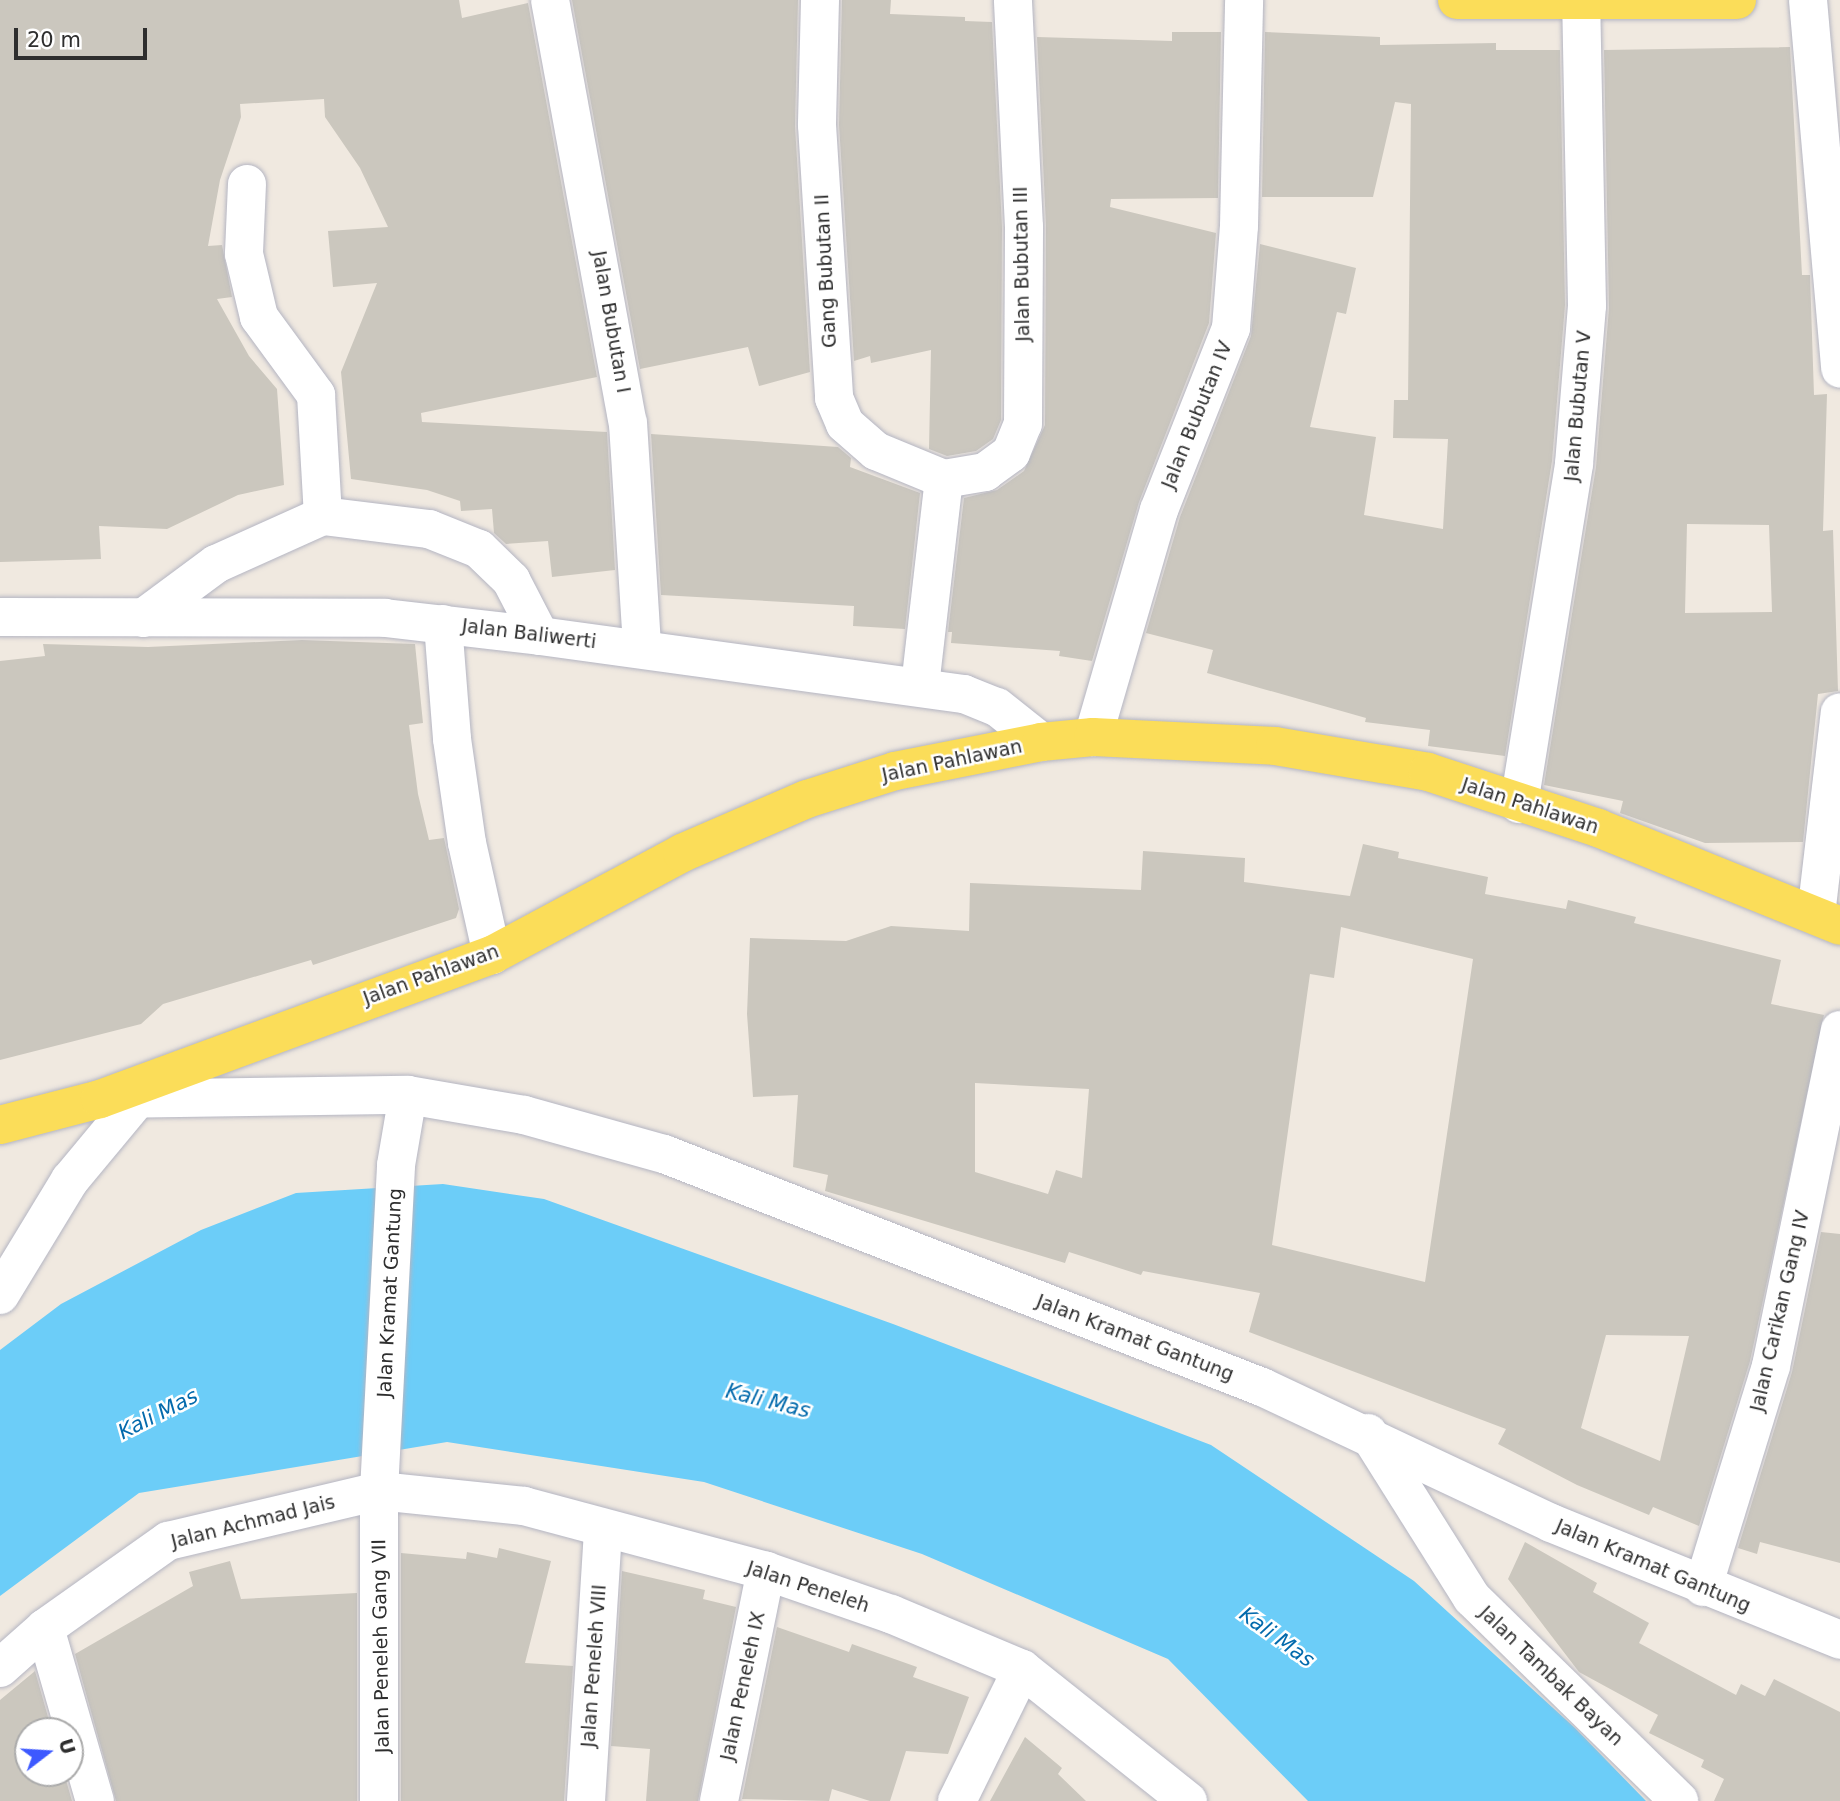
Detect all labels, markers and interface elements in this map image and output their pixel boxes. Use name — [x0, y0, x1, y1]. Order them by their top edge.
scale bar — [18, 14, 150, 58]
text: 20 m — [27, 28, 81, 52]
street label: Jalan Bubutan III — [1009, 186, 1035, 342]
street label: Gang Bubutan II — [811, 193, 841, 349]
street label: Jalan Bubutan I — [587, 249, 635, 395]
street label: Jalan Bubutan V — [1560, 329, 1596, 483]
street label: Jalan Bubutan IV — [1157, 338, 1237, 492]
street label: Jalan Baliwerti — [460, 614, 598, 654]
street label: Jalan Pahlawan — [880, 735, 1024, 787]
street label: Jalan Pahlawan — [1459, 773, 1601, 839]
street label: Jalan Pahlawan — [360, 940, 502, 1010]
street label: Jalan Kramat Gantung — [373, 1188, 407, 1398]
street label: Jalan Carikan Gang IV — [1746, 1208, 1814, 1414]
street label: Jalan Kramat Gantung — [1033, 1290, 1237, 1386]
water label: Kali Mas — [723, 1378, 813, 1424]
water label: Kali Mas — [114, 1383, 202, 1445]
street label: Jalan Achmad Jais — [169, 1491, 337, 1553]
street label: Jalan Kramat Gantung — [1552, 1515, 1754, 1617]
street label: Jalan Peneleh Gang VII — [368, 1539, 394, 1753]
street label: Jalan Peneleh — [744, 1556, 872, 1618]
street label: Jalan Peneleh VIII — [577, 1584, 611, 1748]
water label: Kali Mas — [1235, 1601, 1319, 1673]
street label: Jalan Tambak Bayan — [1474, 1601, 1628, 1751]
street label: Jalan Peneleh IX — [716, 1609, 770, 1763]
north arrow — [14, 1717, 84, 1787]
text: U — [54, 1736, 80, 1757]

